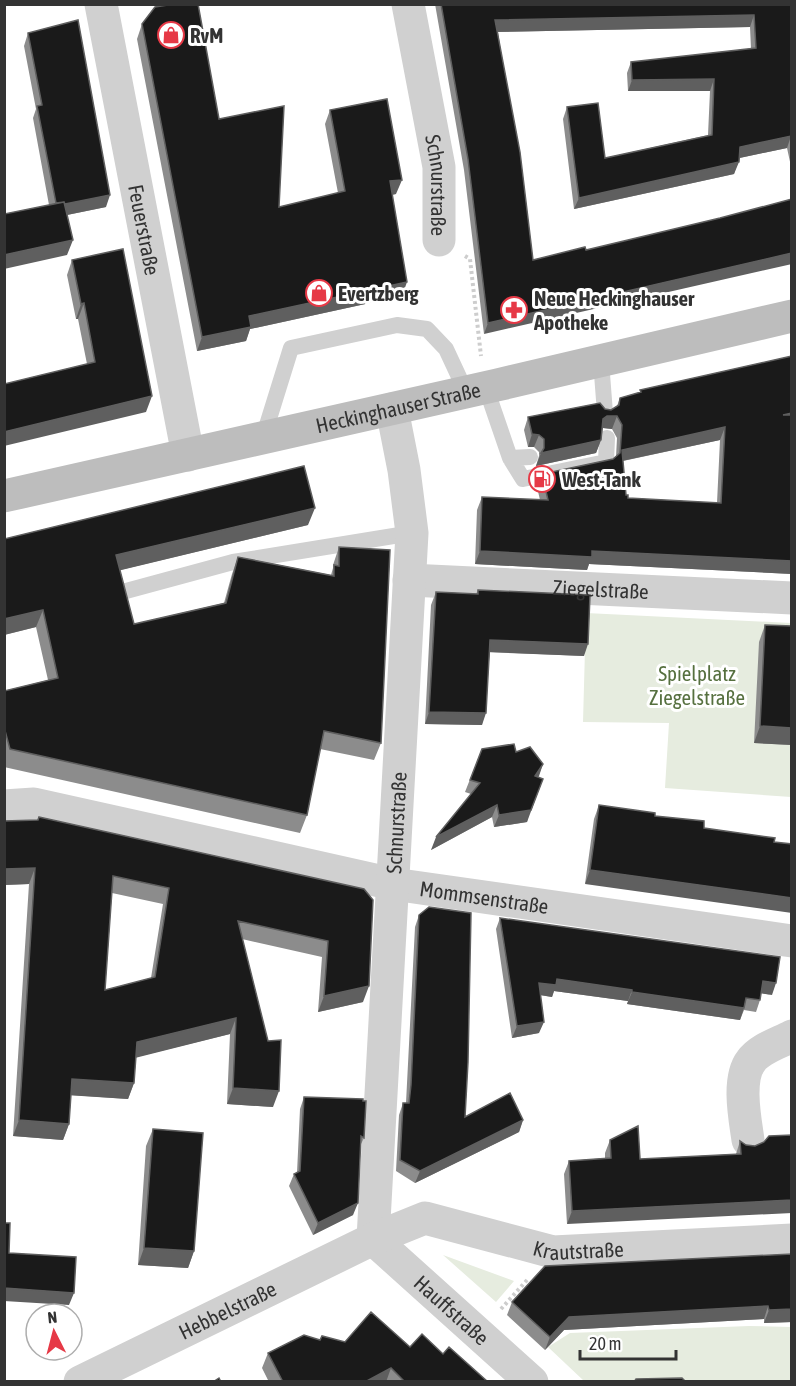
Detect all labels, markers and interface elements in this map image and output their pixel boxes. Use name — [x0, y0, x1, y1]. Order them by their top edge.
shop icon: RvM — [156, 20, 186, 50]
place label: RvM — [190, 23, 223, 47]
street label: Schnurstraße — [421, 133, 452, 236]
street label: Feuerstraße — [124, 182, 165, 277]
shop icon: Evertzberg — [304, 278, 334, 308]
place label: Evertzberg — [338, 281, 420, 305]
place label: Neue Heckinghauser Apotheke — [533, 286, 695, 334]
pharmacy icon: Neue Heckinghauser Apotheke — [499, 295, 529, 325]
street label: Heckinghauser Straße — [313, 377, 483, 437]
fuel station icon: West-Tank — [527, 464, 557, 494]
place label: West-Tank — [561, 467, 641, 491]
street label: Ziegelstraße — [552, 575, 649, 603]
park label: Spielplatz Ziegelstraße — [649, 661, 745, 709]
street label: Schnurstraße — [381, 771, 411, 874]
street label: Mommsenstraße — [418, 876, 550, 918]
street label: Krautstraße — [531, 1235, 624, 1264]
street label: Hauffstraße — [410, 1270, 494, 1350]
street label: Hebbelstraße — [175, 1276, 280, 1344]
north arrow — [24, 1302, 84, 1362]
text: N — [47, 1308, 58, 1327]
scale bar — [580, 1323, 676, 1361]
text: 20 m — [589, 1333, 621, 1354]

